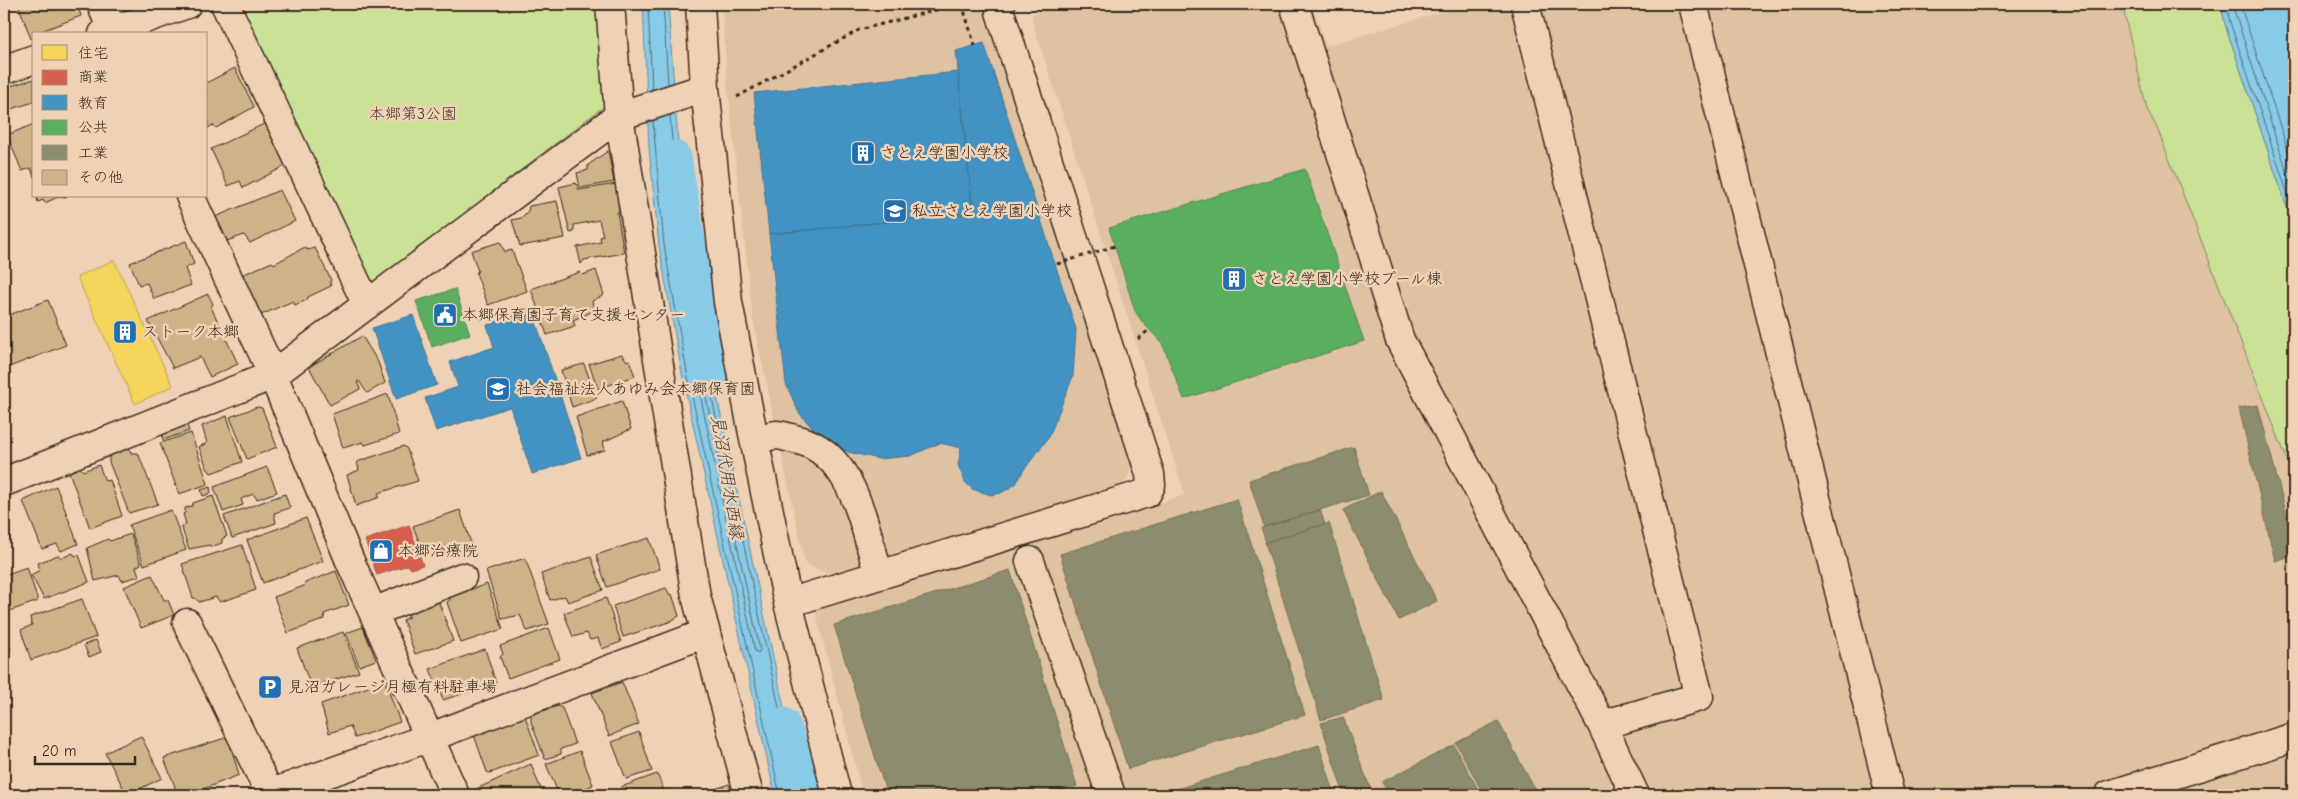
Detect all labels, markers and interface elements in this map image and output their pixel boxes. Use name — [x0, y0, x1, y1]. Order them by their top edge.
legend — [32, 32, 208, 198]
text: 住宅 — [78, 44, 108, 62]
text: 商業 — [78, 68, 108, 86]
text: 教育 — [78, 94, 108, 112]
park label: 本郷第3公園 — [369, 105, 457, 123]
text: 公共 — [78, 118, 108, 136]
building icon: さとえ学園小学校 — [850, 140, 876, 166]
text: 工業 — [78, 144, 108, 162]
place label: さとえ学園小学校 — [880, 144, 1008, 162]
text: その他 — [78, 168, 123, 186]
school or university icon: 私立さとえ学園小学校 — [882, 198, 908, 224]
place label: 私立さとえ学園小学校 — [912, 202, 1072, 220]
building icon: さとえ学園小学校プール棟 — [1221, 266, 1247, 292]
place label: さとえ学園小学校プール棟 — [1252, 270, 1442, 288]
public building icon: 本郷保育園子育て支援センター — [432, 302, 458, 328]
place label: 本郷保育園子育て支援センター — [462, 306, 685, 324]
building icon: ストーク本郷 — [112, 319, 138, 345]
place label: ストーク本郷 — [142, 323, 239, 341]
school or university icon: 社会福祉法人あゆみ会本郷保育園 — [485, 376, 511, 402]
place label: 社会福祉法人あゆみ会本郷保育園 — [516, 380, 756, 398]
water label: 見沼代用水西縁 — [707, 413, 748, 543]
shop icon: 本郷治療院 — [368, 538, 394, 564]
place label: 本郷治療院 — [398, 542, 478, 560]
parking icon: 見沼ガレージ月極有料駐車場 — [257, 674, 283, 700]
place label: 見沼ガレージ月極有料駐車場 — [288, 678, 497, 696]
scale bar — [35, 734, 135, 766]
text: 20 m — [42, 742, 76, 760]

